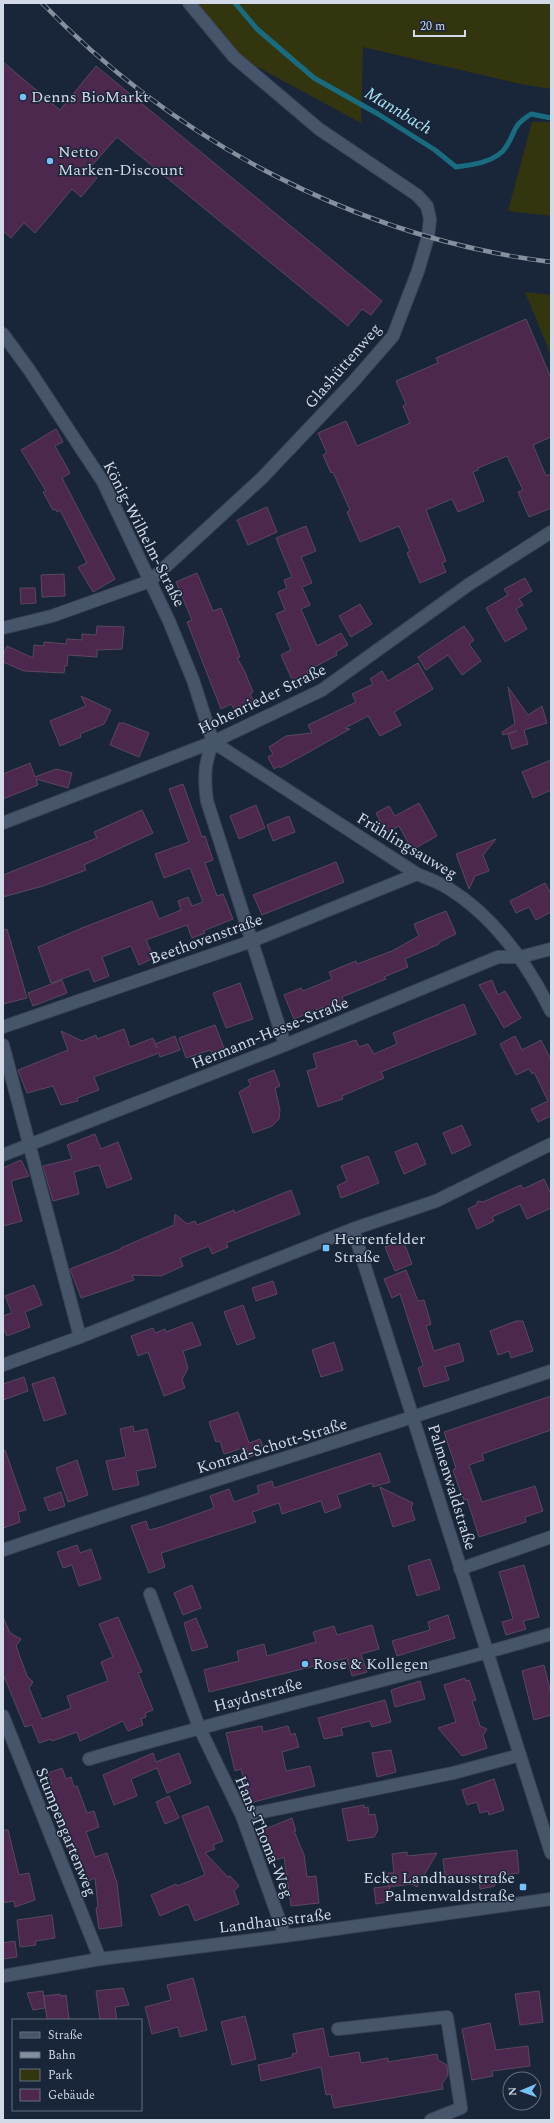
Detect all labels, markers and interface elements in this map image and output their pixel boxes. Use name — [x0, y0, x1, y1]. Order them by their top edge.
scale bar — [414, 12, 465, 38]
text: 20 m — [420, 17, 445, 36]
water label: Mannbach — [359, 81, 437, 141]
place label: Denns BioMarkt — [31, 85, 149, 109]
marker: Denns BioMarkt — [18, 92, 28, 102]
place label: Netto Marken-Discount — [58, 140, 184, 182]
marker: Netto Marken-Discount — [45, 156, 55, 166]
street label: Glashüttenweg — [299, 318, 387, 414]
street label: König-Wilhelm-Straße — [97, 457, 191, 611]
street label: Hohenrieder Straße — [194, 657, 330, 741]
street label: Frühlingsauweg — [352, 806, 462, 886]
street label: Beethovenstraße — [146, 907, 266, 971]
street label: Hermann-Hesse-Straße — [188, 990, 352, 1076]
place label: Herrenfelder Straße — [334, 1227, 425, 1269]
marker: Herrenfelder Straße — [321, 1243, 331, 1253]
street label: Konrad-Schott-Straße — [194, 1412, 350, 1480]
street label: Palmenwaldstraße — [421, 1421, 483, 1553]
place label: Rose & Kollegen — [313, 1652, 429, 1676]
marker: Rose & Kollegen — [300, 1659, 310, 1669]
street label: Haydnstraße — [211, 1672, 305, 1718]
street label: Stumpengartenweg — [29, 1764, 103, 1900]
street label: Hans-Thoma-Weg — [229, 1772, 299, 1902]
place label: Ecke Landhausstraße Palmenwaldstraße — [363, 1866, 515, 1908]
marker: Ecke Landhausstraße Palmenwaldstraße — [518, 1882, 528, 1892]
street label: Landhausstraße — [217, 1902, 333, 1940]
legend — [12, 2019, 142, 2111]
text: Straße — [48, 2026, 83, 2045]
text: Bahn — [48, 2046, 76, 2065]
text: Park — [48, 2066, 73, 2085]
north arrow — [502, 2071, 542, 2111]
text: Gebäude — [48, 2086, 95, 2105]
text: N — [504, 2087, 521, 2096]

